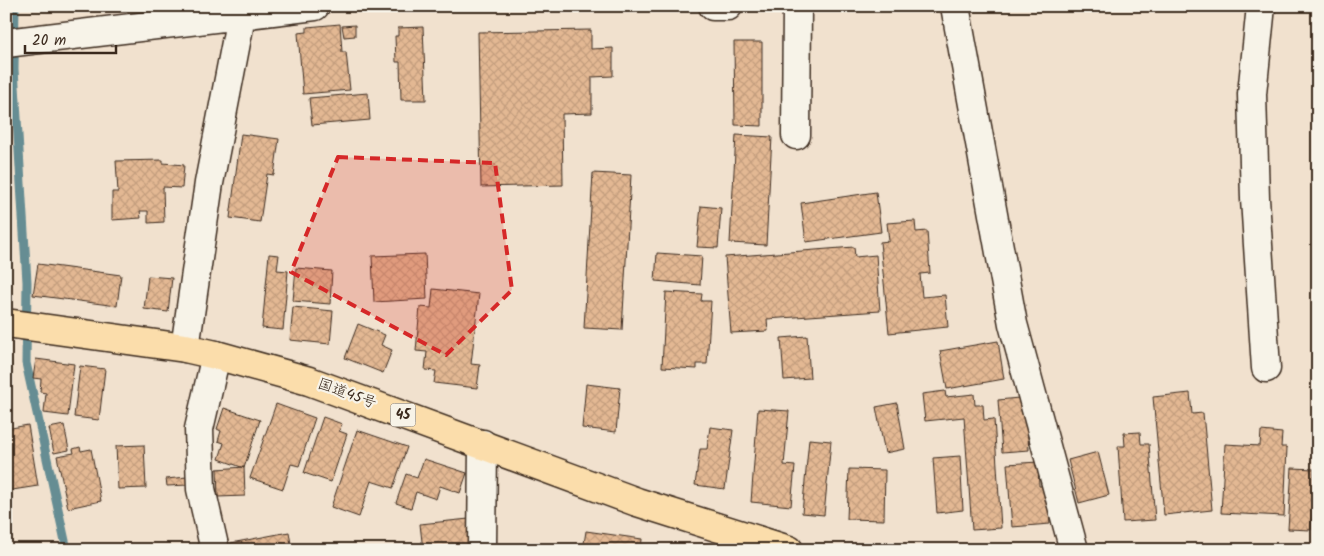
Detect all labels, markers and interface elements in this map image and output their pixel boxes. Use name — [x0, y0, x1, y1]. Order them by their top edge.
scale bar — [25, 22, 116, 54]
text: 20 m — [32, 29, 66, 53]
street label: 国道45号 — [314, 372, 380, 416]
road number: 45 — [390, 404, 416, 426]

